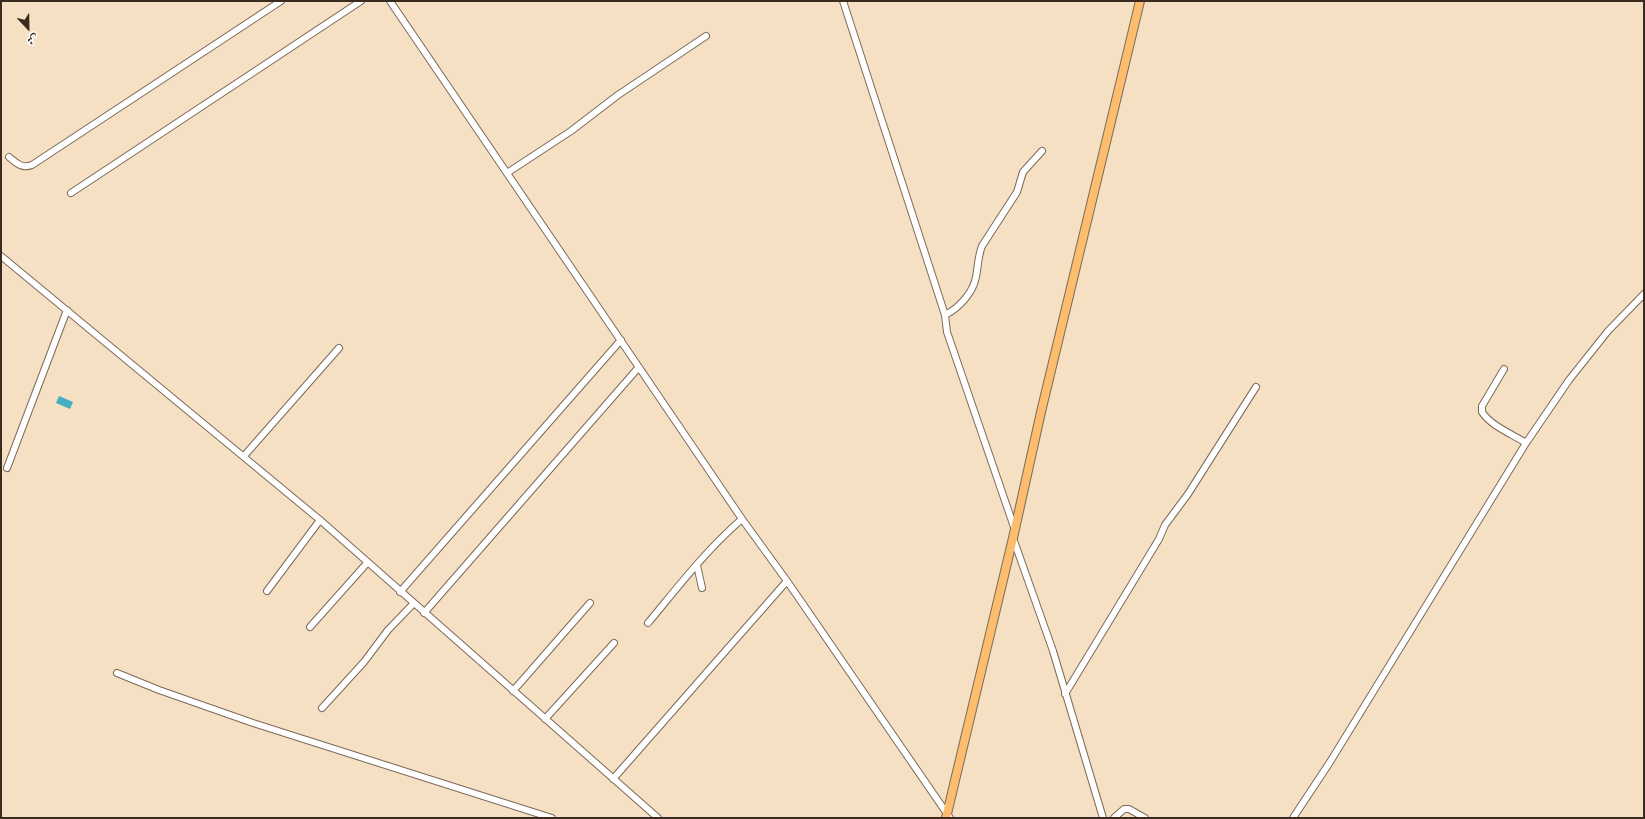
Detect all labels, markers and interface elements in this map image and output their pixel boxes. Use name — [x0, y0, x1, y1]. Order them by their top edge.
north arrow — [8, 8, 48, 48]
text: ش — [24, 30, 41, 49]

